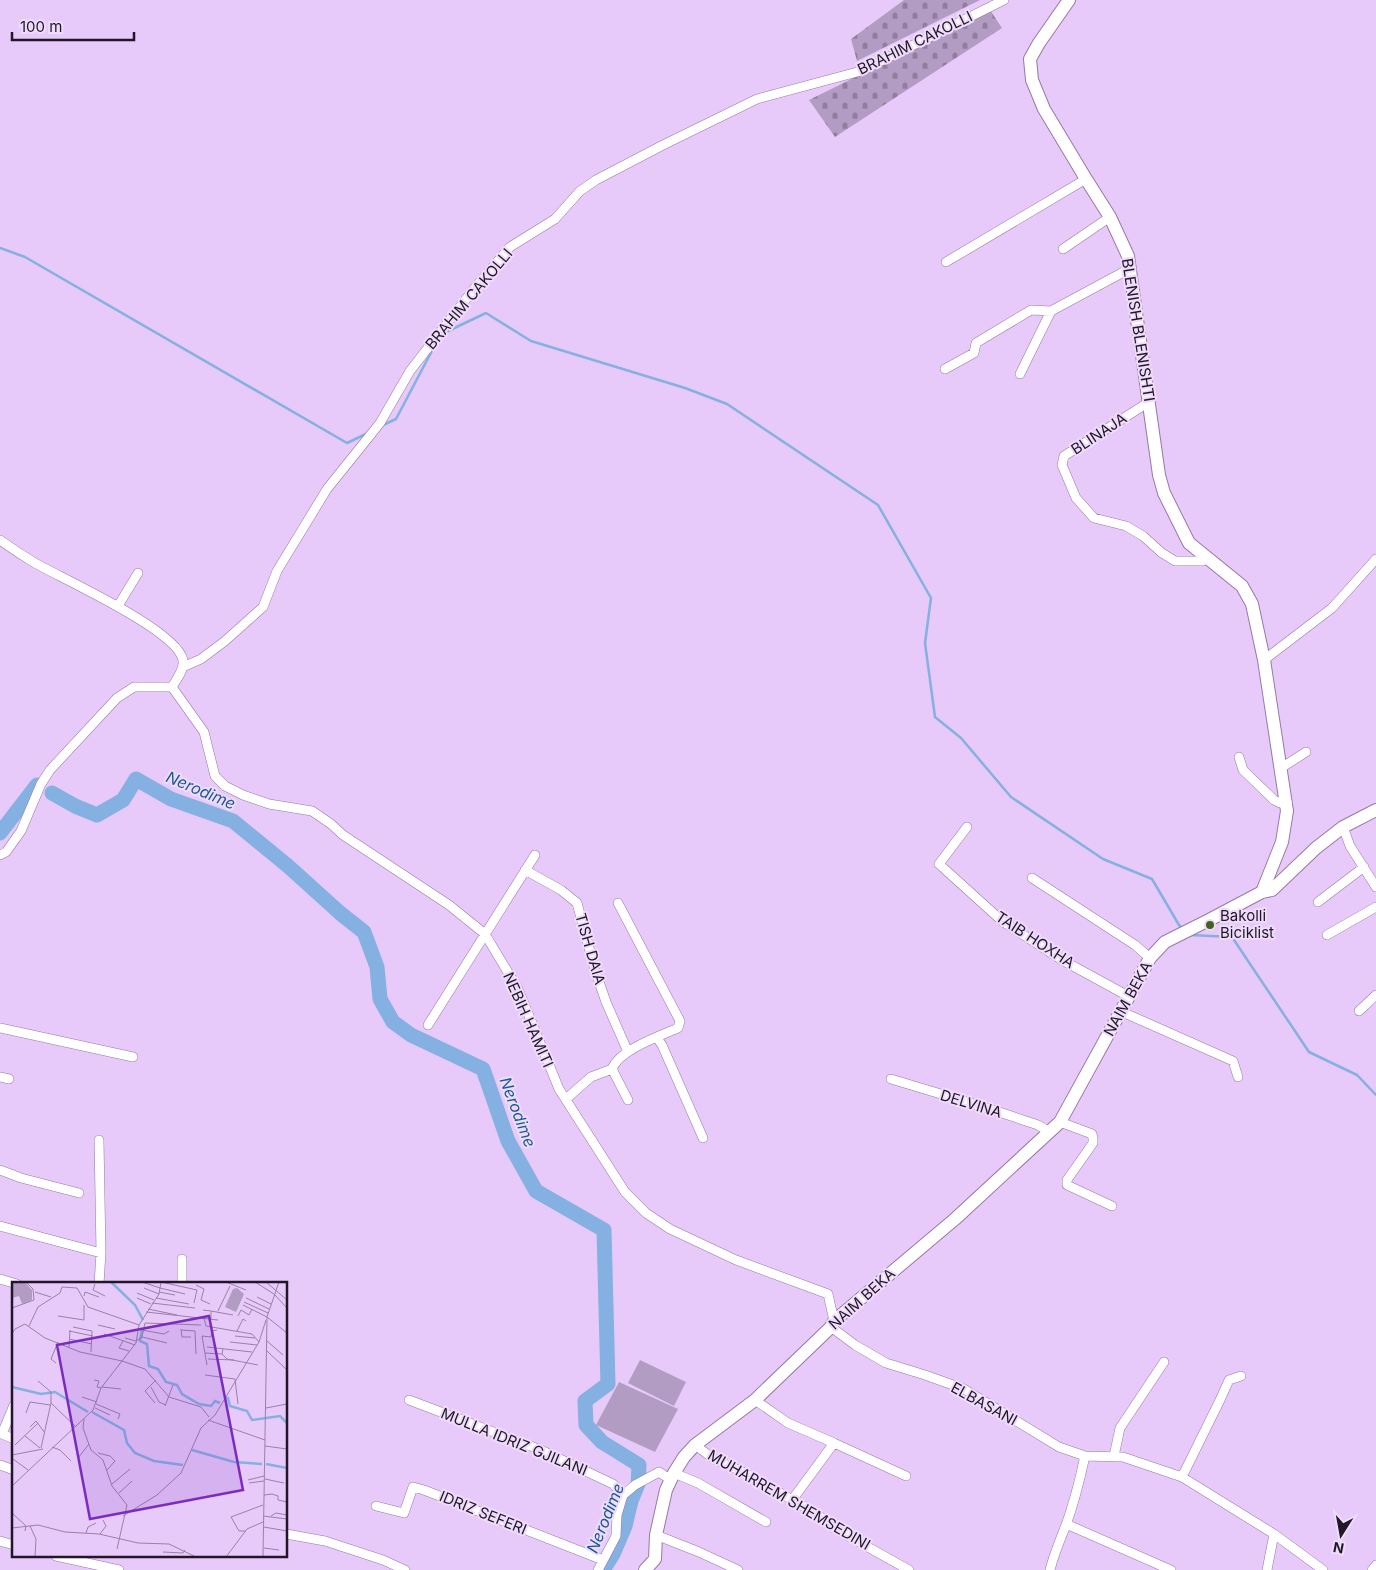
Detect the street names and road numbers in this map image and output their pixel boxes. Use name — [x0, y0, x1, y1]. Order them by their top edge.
street label: BRAHIM CAKOLLI — [854, 6, 975, 79]
street label: BRAHIM CAKOLLI — [421, 244, 516, 353]
street label: BLENISH BLENISHTI — [1118, 257, 1159, 403]
street label: BLINAJA — [1067, 409, 1130, 459]
street label: TAIB HOXHA — [992, 907, 1078, 972]
street label: TISH DAIA — [571, 911, 610, 987]
street label: NAIM BEKA — [1099, 958, 1156, 1040]
street label: NEBIH HAMITI — [499, 969, 558, 1070]
street label: DELVINA — [938, 1085, 1004, 1122]
street label: NAIM BEKA — [825, 1264, 899, 1333]
street label: ELBASANI — [948, 1378, 1021, 1430]
street label: MULLA IDRIZ GJILANI — [438, 1403, 590, 1480]
street label: MUHARREM SHEMSEDINI — [705, 1445, 874, 1554]
street label: IDRIZ SEFERI — [437, 1486, 530, 1539]

